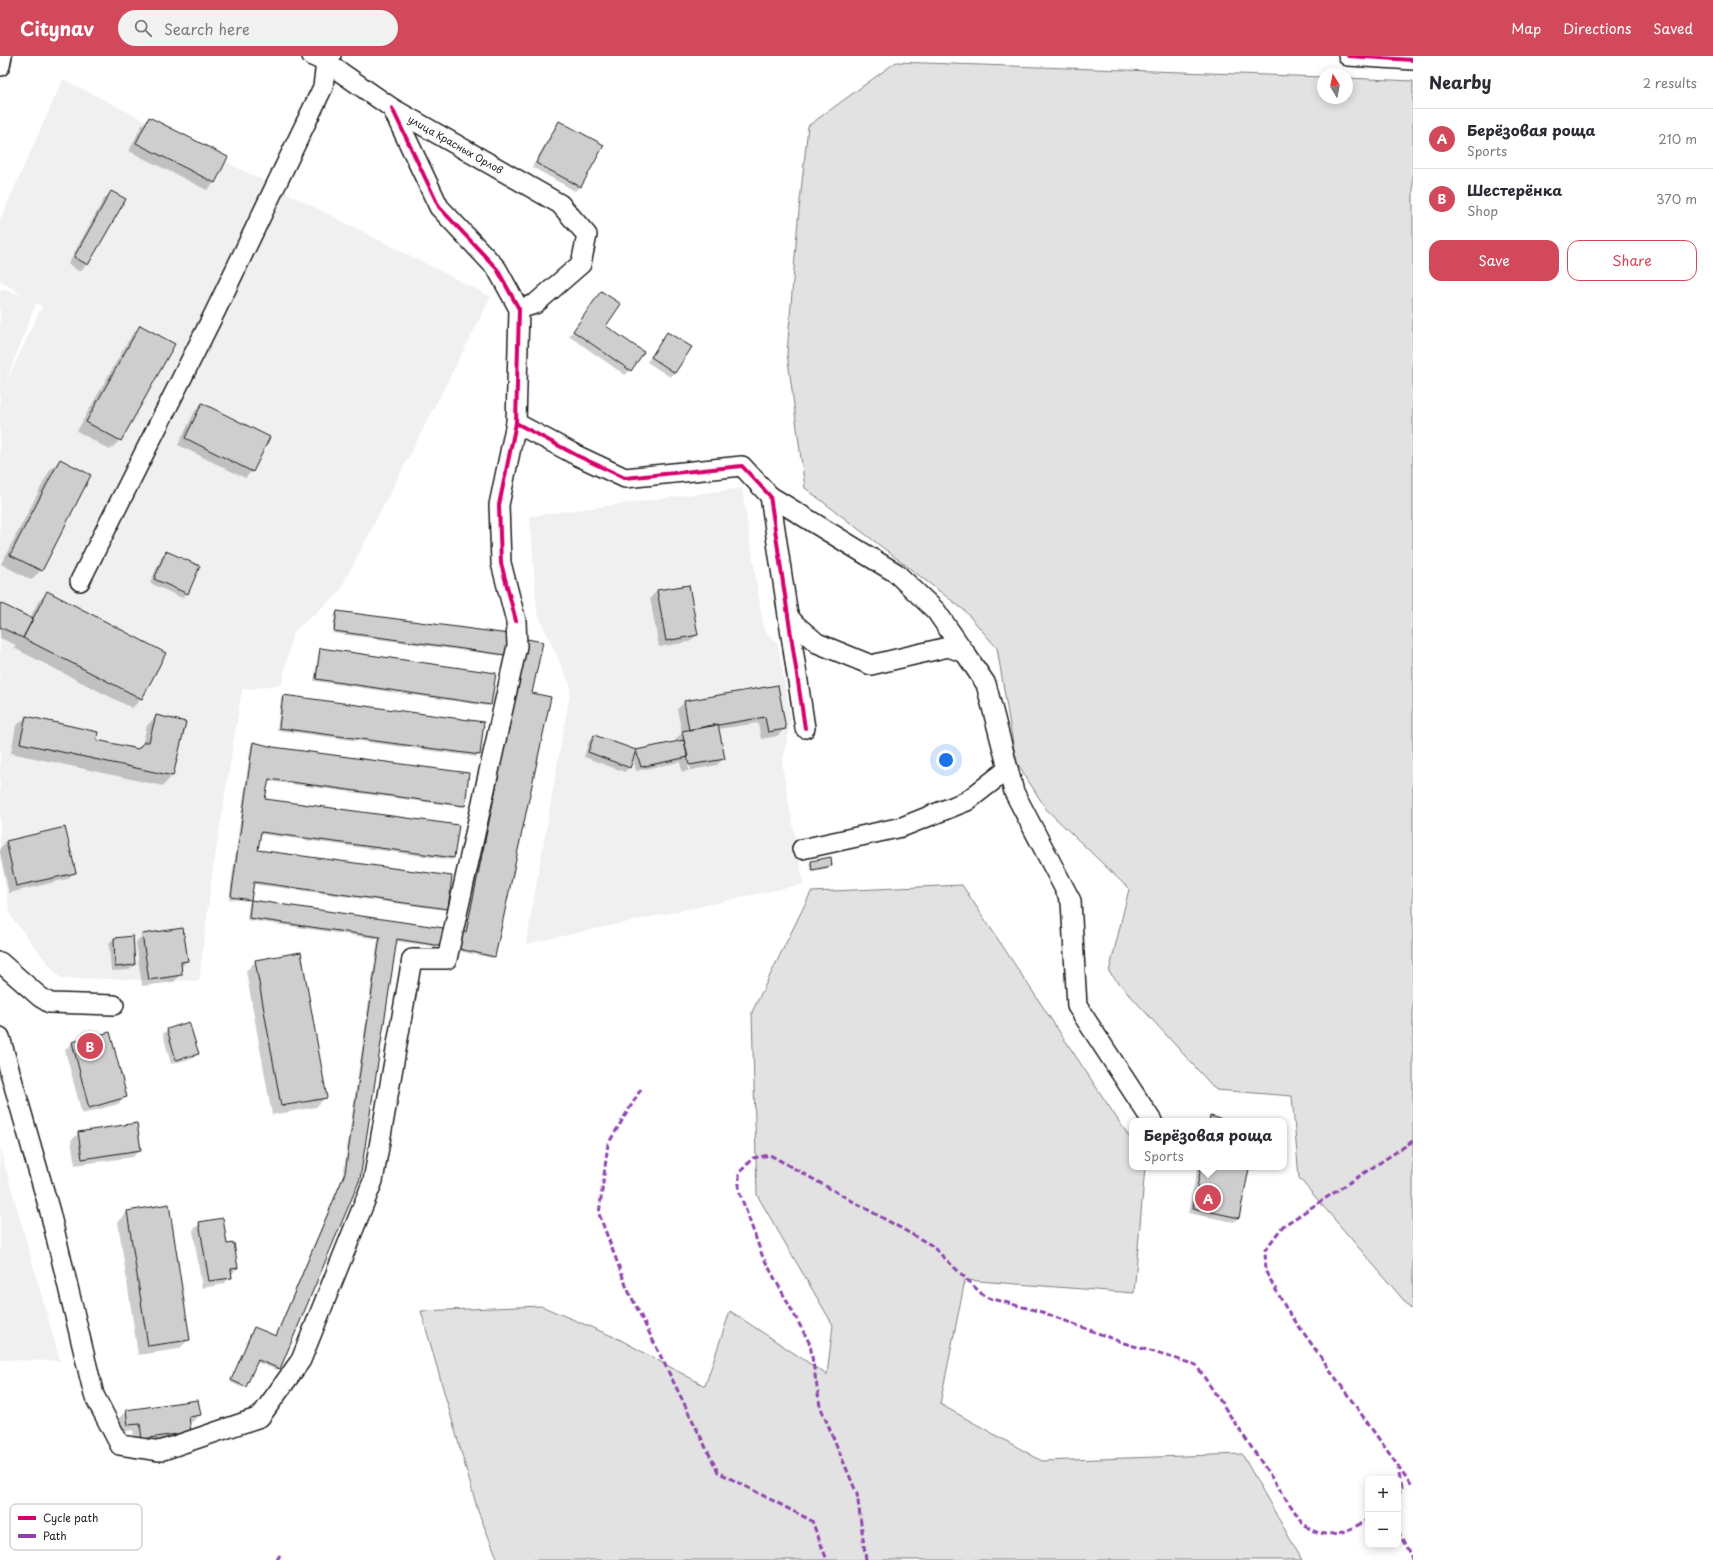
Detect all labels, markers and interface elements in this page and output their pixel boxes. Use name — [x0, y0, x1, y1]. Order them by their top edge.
search box — [118, 10, 398, 46]
text: Citynav — [20, 14, 94, 42]
icon: search — [132, 17, 154, 39]
text: Search here — [164, 17, 250, 40]
text: Map — [1511, 18, 1541, 39]
text: Directions — [1563, 18, 1631, 39]
text: Saved — [1653, 18, 1693, 39]
north arrow — [1317, 68, 1353, 104]
text: Nearby — [1429, 69, 1491, 95]
text: 2 results — [1643, 73, 1697, 92]
street label: улица Красных Орлов — [406, 111, 506, 177]
text: Берёзовая роща — [1467, 118, 1596, 141]
text: A — [1437, 129, 1447, 148]
text: 210 m — [1658, 129, 1697, 148]
text: Sports — [1467, 141, 1507, 160]
text: Шестерёнка — [1467, 178, 1562, 201]
text: B — [1438, 189, 1446, 208]
text: 370 m — [1656, 189, 1697, 208]
text: Shop — [1467, 201, 1498, 220]
button: Save — [1429, 240, 1559, 281]
button: Share — [1567, 240, 1697, 281]
your location — [936, 750, 956, 770]
pin: B — [77, 1031, 103, 1061]
popup — [1129, 1118, 1287, 1170]
text: Берёзовая роща — [1144, 1123, 1272, 1146]
text: Sports — [1144, 1146, 1184, 1165]
pin: A — [1195, 1183, 1221, 1213]
map controls — [1365, 1476, 1401, 1548]
button: + — [1365, 1476, 1401, 1512]
legend — [10, 1504, 142, 1550]
text: Cycle path — [43, 1509, 98, 1526]
button: − — [1365, 1512, 1401, 1548]
text: Path — [43, 1527, 67, 1544]

